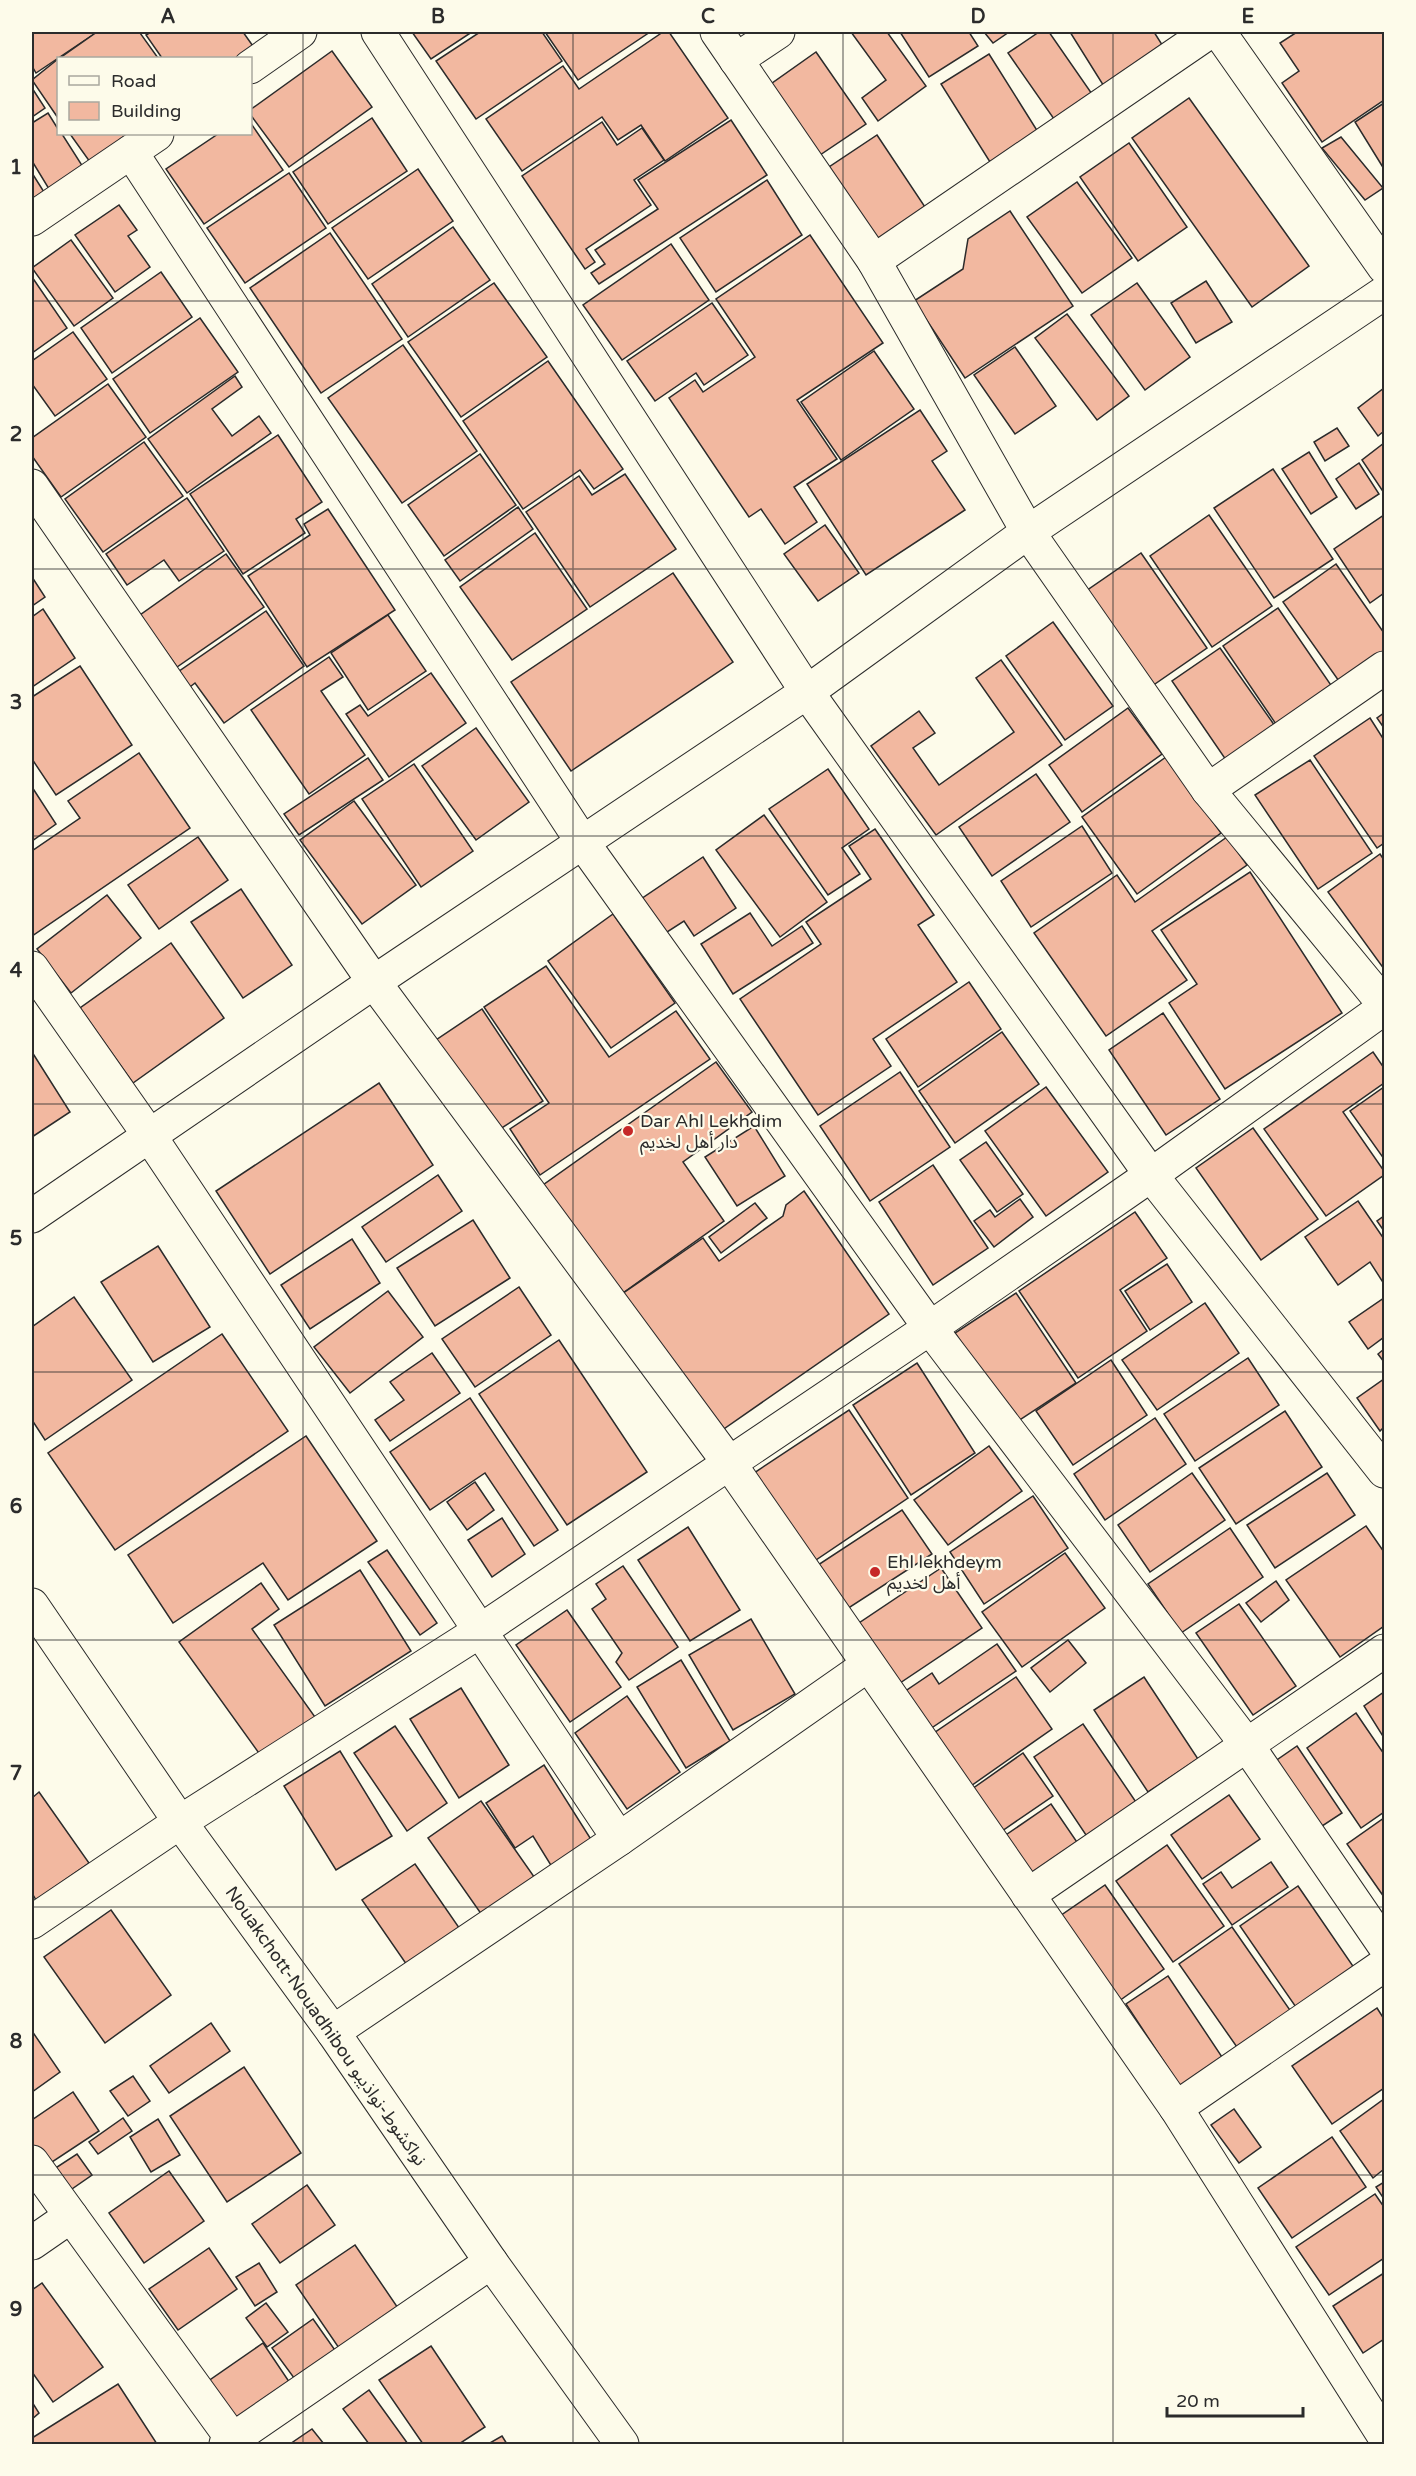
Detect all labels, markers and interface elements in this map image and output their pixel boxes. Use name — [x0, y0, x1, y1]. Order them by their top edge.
text: A — [161, 5, 176, 29]
text: B — [431, 5, 445, 29]
text: C — [701, 5, 715, 29]
text: D — [970, 5, 986, 29]
text: E — [1242, 5, 1255, 29]
legend — [57, 57, 252, 135]
text: Road — [111, 70, 156, 92]
text: Building — [111, 100, 181, 122]
text: 1 — [10, 156, 22, 180]
text: 2 — [10, 423, 22, 447]
text: 3 — [10, 691, 22, 715]
text: 4 — [10, 959, 23, 983]
place label: Dar Ahl Lekhdim دار أهل لخديم — [640, 1110, 782, 1155]
marker: Dar Ahl Lekhdim دار أهل لخديم — [621, 1124, 635, 1138]
text: 5 — [10, 1227, 22, 1251]
text: 6 — [10, 1495, 22, 1519]
place label: Ehl lekhdeym أهل لخديم — [887, 1551, 1002, 1596]
marker: Ehl lekhdeym أهل لخديم — [868, 1565, 882, 1579]
text: 7 — [10, 1762, 22, 1786]
street label: Nouakchott-Nouadhibou نواكشوط-نواذيبو — [221, 1882, 431, 2170]
text: 8 — [10, 2030, 22, 2054]
text: 9 — [10, 2298, 22, 2322]
scale bar — [1167, 2380, 1304, 2418]
text: 20 m — [1176, 2390, 1220, 2412]

